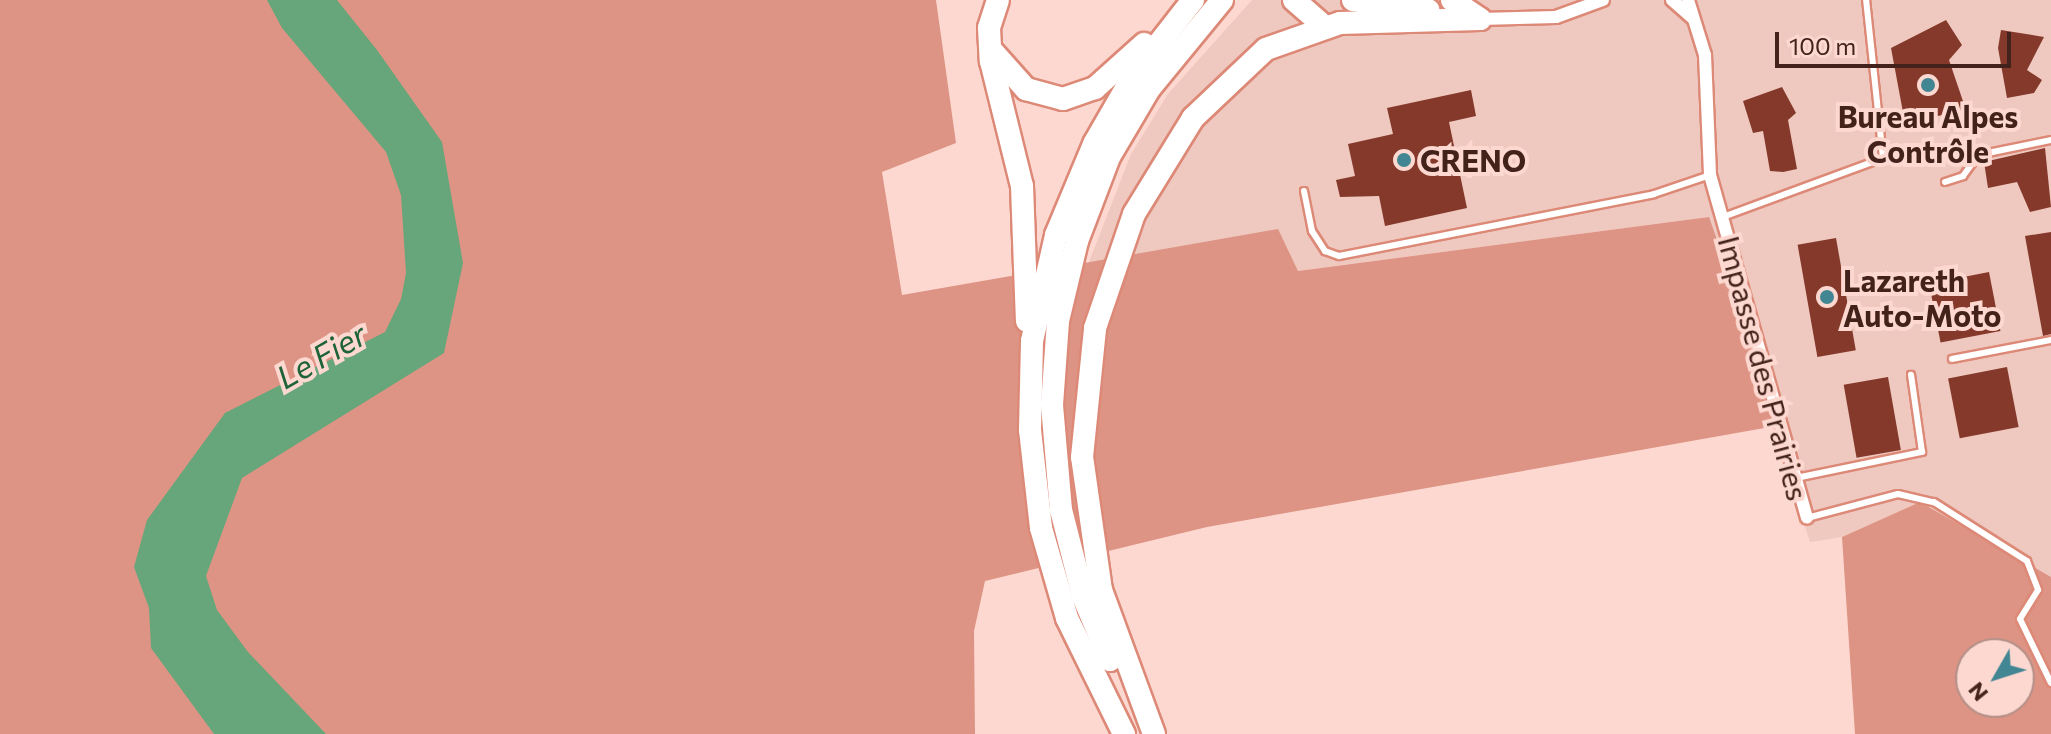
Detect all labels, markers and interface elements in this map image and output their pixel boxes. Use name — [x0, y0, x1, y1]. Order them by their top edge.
scale bar — [1779, 16, 2015, 66]
text: 100 m — [1789, 31, 1856, 60]
marker: Bureau Alpes Contrôle — [1919, 76, 1937, 94]
place label: Bureau Alpes Contrôle — [1838, 98, 2018, 168]
place label: CRENO — [1420, 142, 1526, 178]
marker: CRENO — [1395, 151, 1413, 169]
street label: Impasse des Prairies — [1711, 232, 1817, 504]
place label: Lazareth Auto-Moto — [1843, 262, 2001, 332]
marker: Lazareth Auto-Moto — [1818, 288, 1836, 306]
water label: Le Fier — [269, 314, 373, 396]
north arrow — [1955, 638, 2035, 718]
text: N — [1962, 677, 1993, 707]

